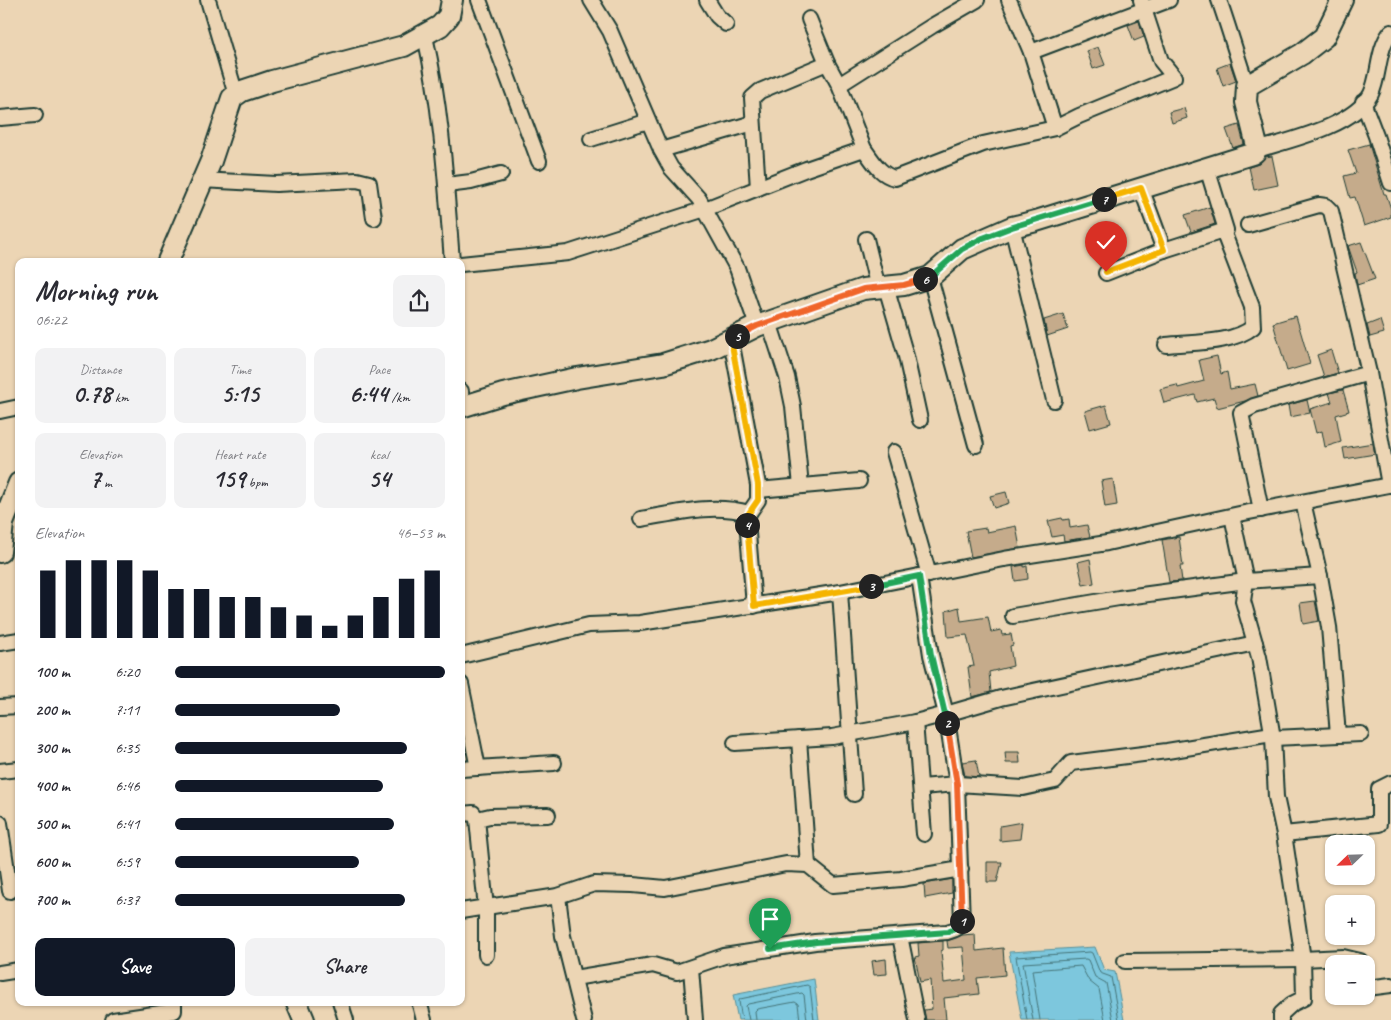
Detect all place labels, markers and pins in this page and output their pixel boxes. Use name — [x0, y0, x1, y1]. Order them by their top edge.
pin: 7 — [1092, 186, 1116, 212]
pin — [1085, 221, 1127, 272]
pin: 6 — [912, 266, 938, 292]
pin: 5 — [724, 324, 750, 348]
pin: 4 — [734, 512, 760, 538]
pin: 3 — [858, 574, 884, 598]
pin: 2 — [934, 710, 960, 736]
pin — [749, 898, 791, 949]
pin: 1 — [950, 908, 974, 934]

